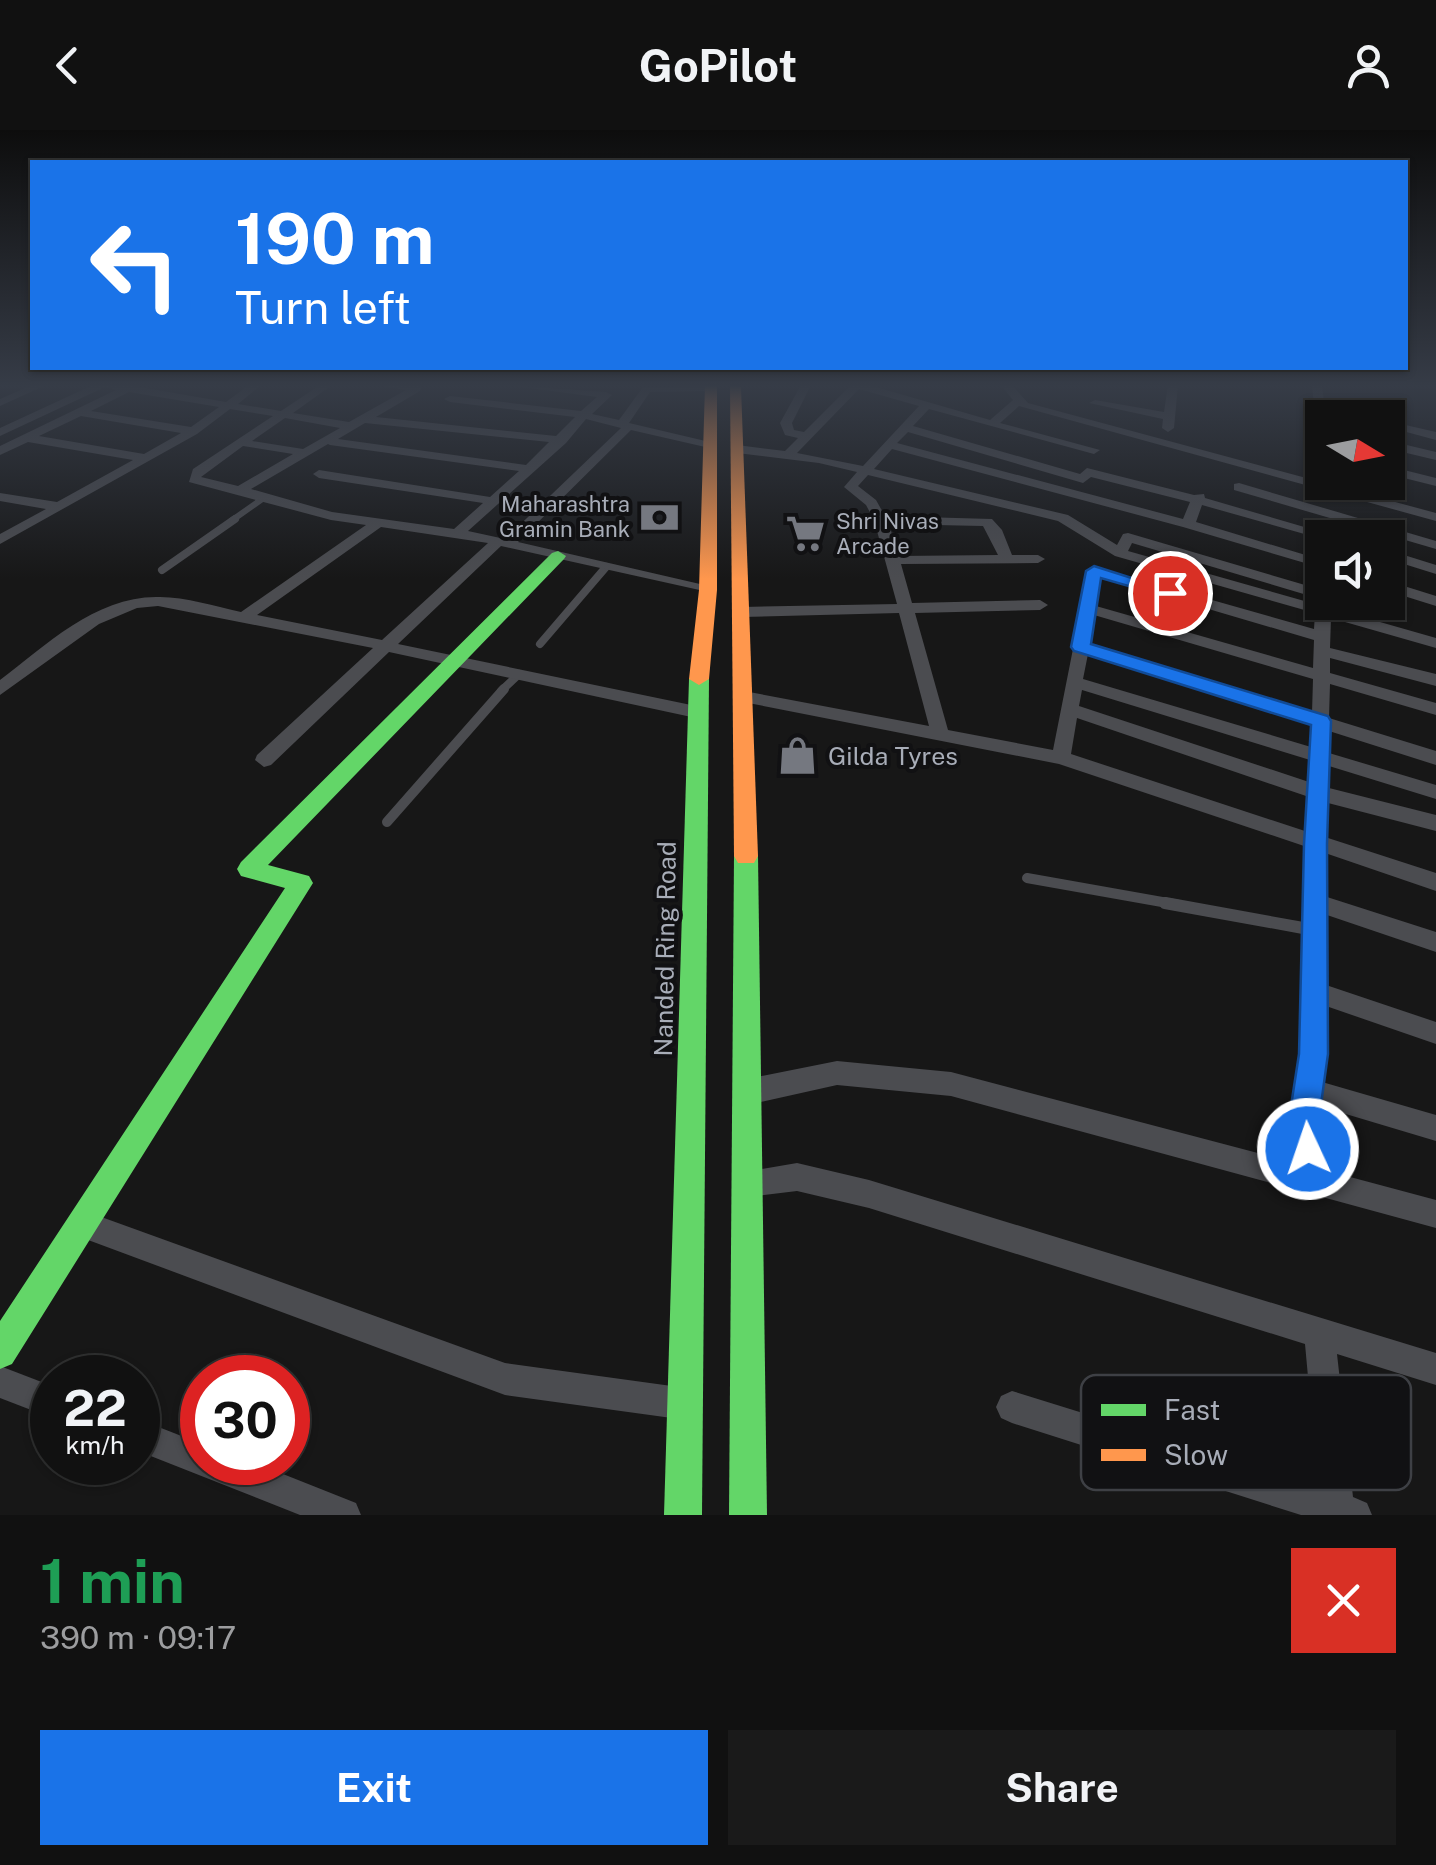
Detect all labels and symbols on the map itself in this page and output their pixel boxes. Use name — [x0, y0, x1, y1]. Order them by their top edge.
north arrow — [1305, 400, 1405, 500]
place label: Maharashtra Gramin Bank — [499, 491, 630, 542]
bank icon: Maharashtra Gramin Bank — [639, 496, 681, 538]
place label: Shri Nivas Arcade — [836, 508, 939, 559]
supermarket icon: Shri Nivas Arcade — [785, 513, 827, 555]
pin — [1128, 551, 1213, 636]
shop icon: Gilda Tyres — [777, 735, 819, 777]
place label: Gilda Tyres — [828, 741, 958, 771]
street label: Nanded Ring Road — [648, 841, 682, 1057]
position arrow — [1256, 1097, 1360, 1201]
speed limit sign: 30 — [180, 1355, 310, 1485]
legend — [1081, 1375, 1411, 1490]
text: Fast — [1164, 1393, 1220, 1426]
text: Slow — [1164, 1438, 1228, 1471]

